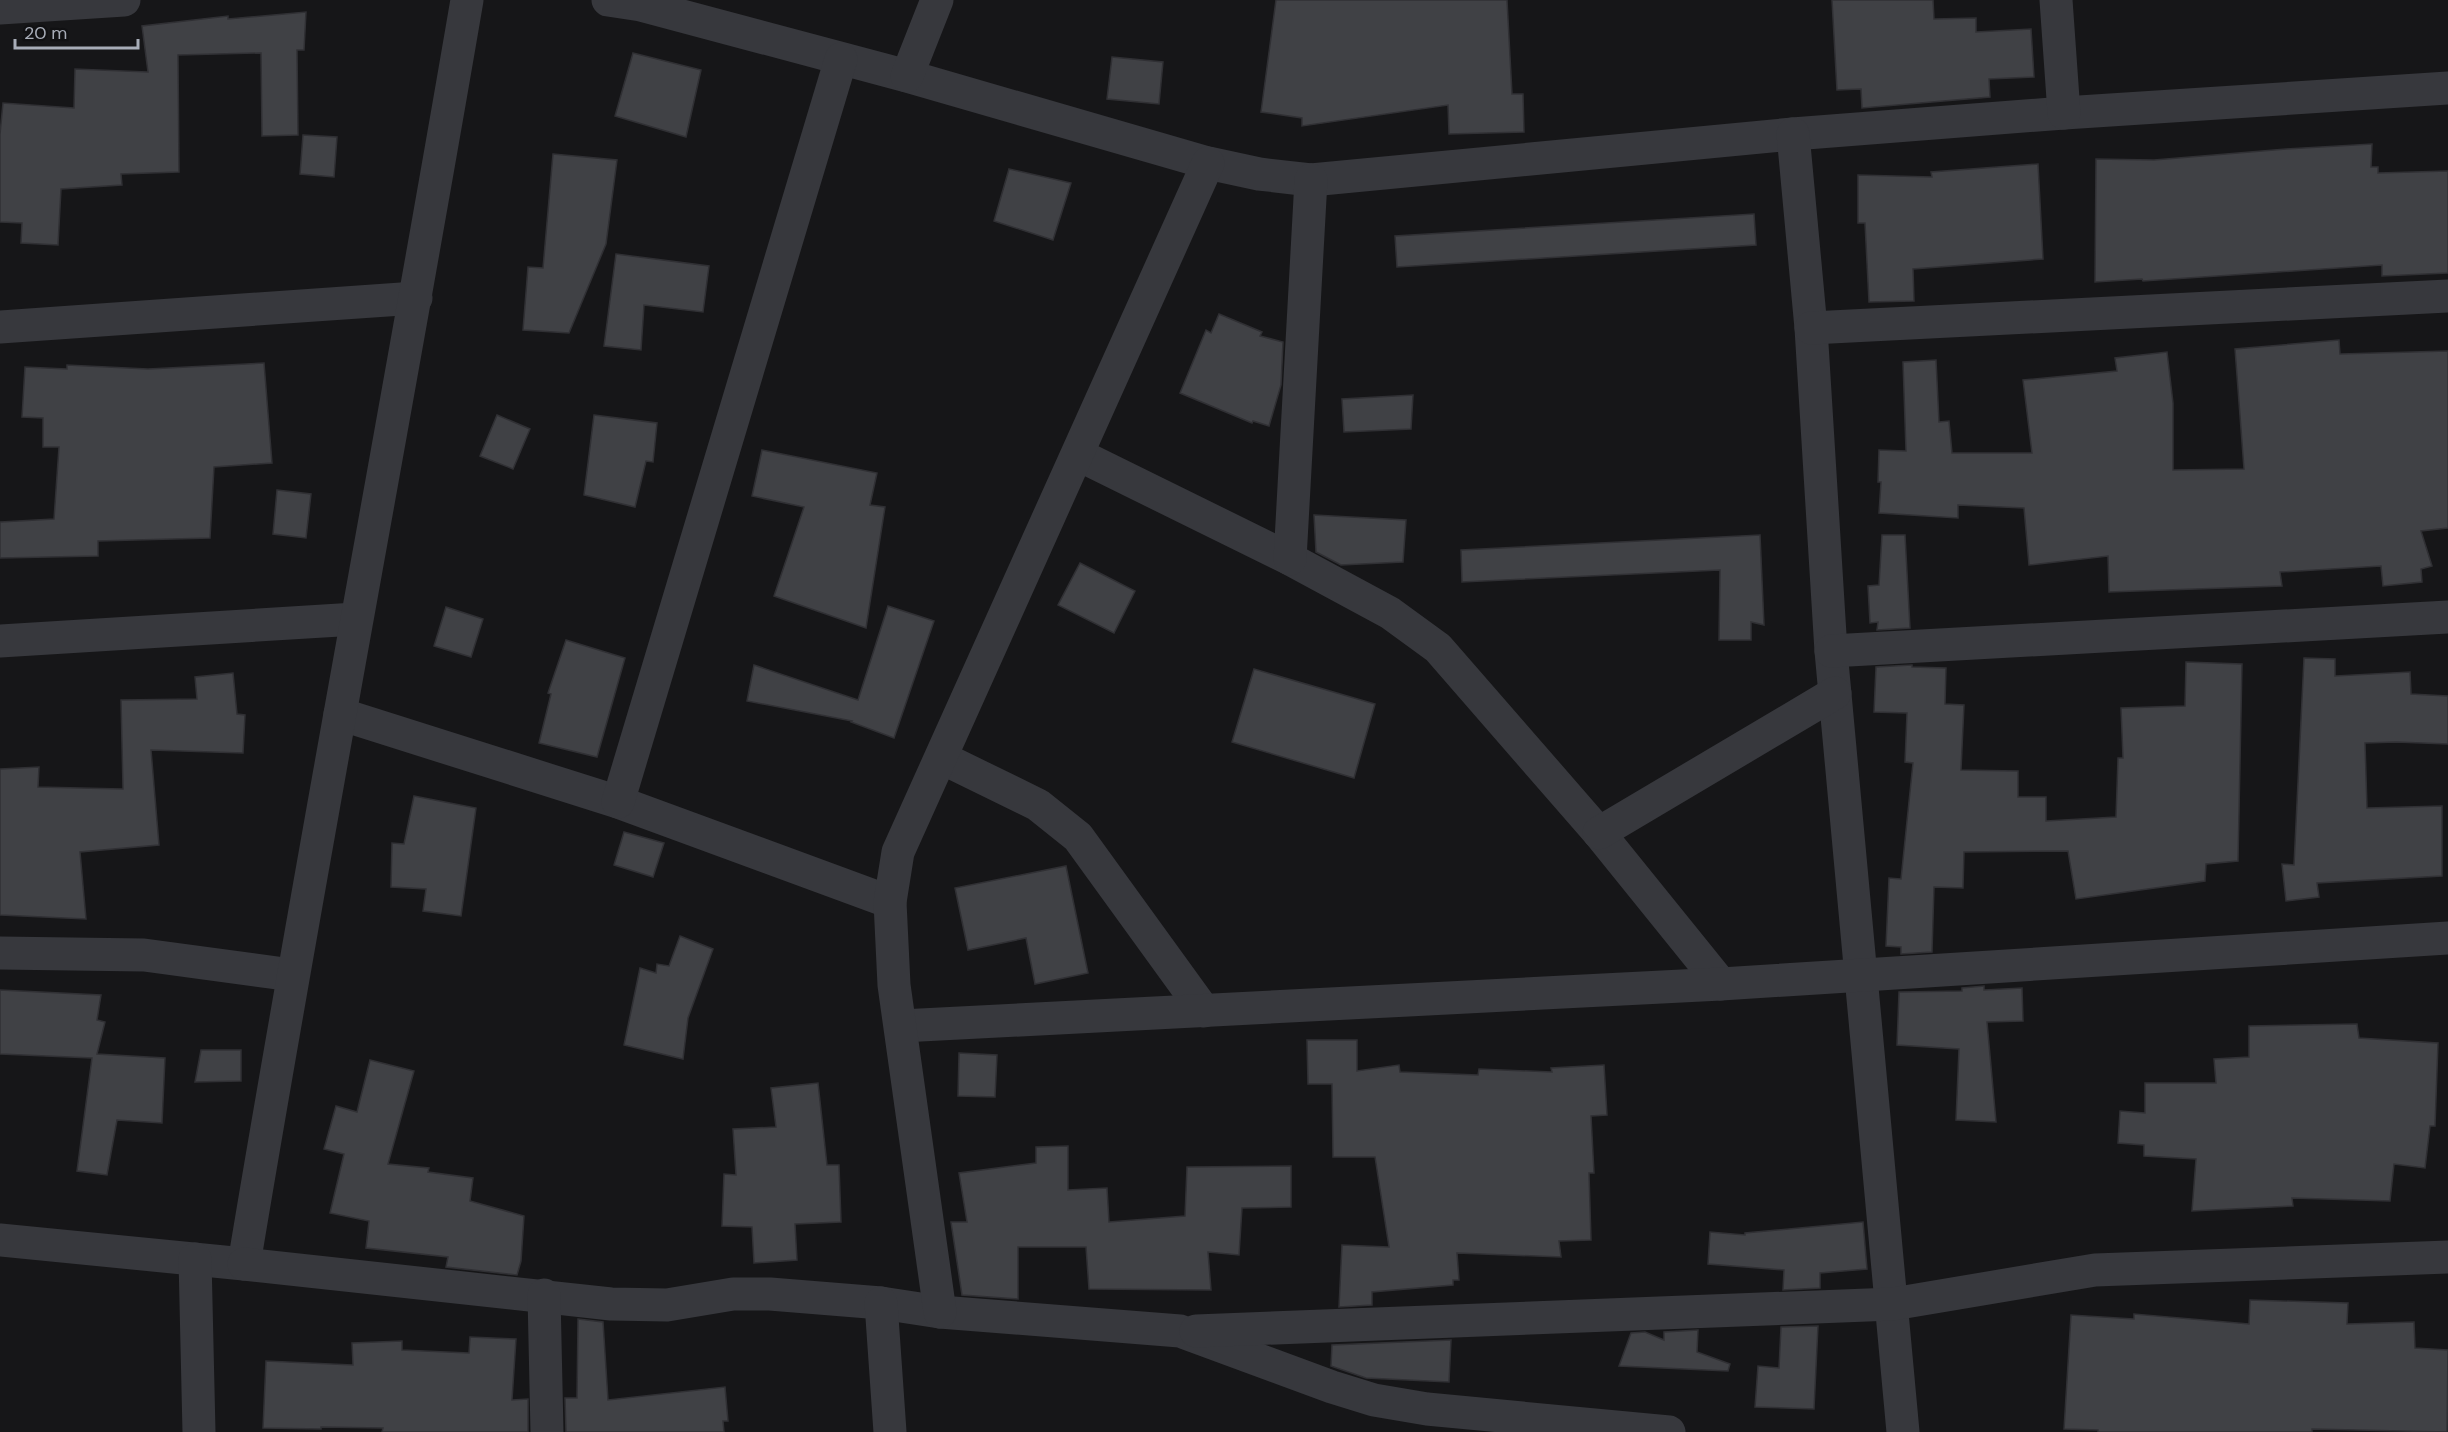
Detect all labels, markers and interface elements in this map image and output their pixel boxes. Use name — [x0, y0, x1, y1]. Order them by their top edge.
scale bar — [15, 12, 138, 50]
text: 20 m — [24, 21, 67, 45]

